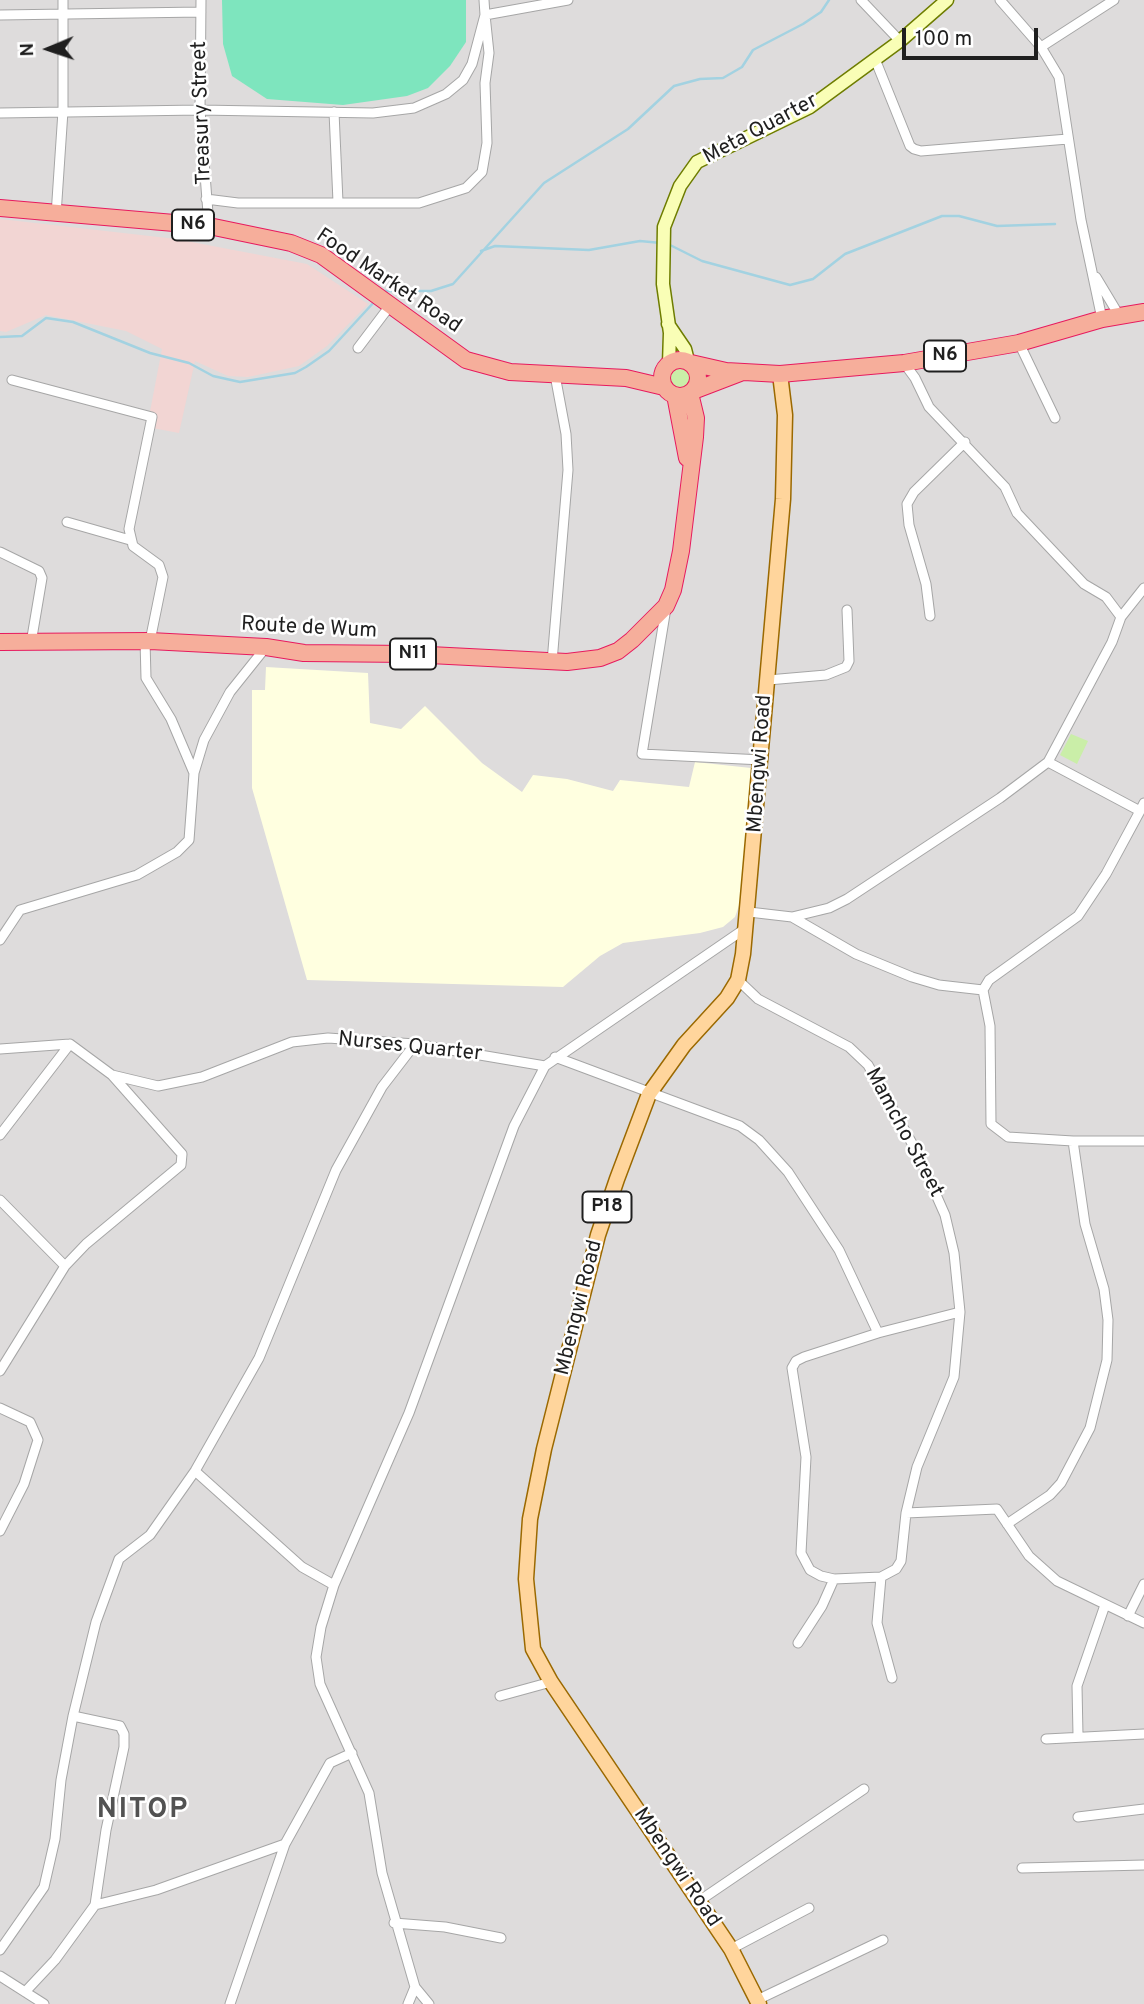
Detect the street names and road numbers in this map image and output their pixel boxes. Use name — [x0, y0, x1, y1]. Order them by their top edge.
street label: Treasury Street — [188, 41, 218, 185]
street label: Meta Quarter — [699, 89, 823, 171]
road number: N6 — [172, 210, 214, 241]
street label: Food Market Road — [311, 224, 465, 340]
road number: N6 — [924, 340, 966, 372]
street label: Route de Wum — [240, 613, 378, 645]
road number: N11 — [390, 638, 436, 670]
street label: Mbengwi Road — [744, 694, 778, 834]
street label: Nurses Quarter — [337, 1028, 483, 1068]
street label: Mamcho Street — [858, 1064, 948, 1202]
road number: P18 — [582, 1191, 632, 1222]
street label: Mbengwi Road — [551, 1238, 609, 1378]
street label: Mbengwi Road — [627, 1804, 725, 1932]

